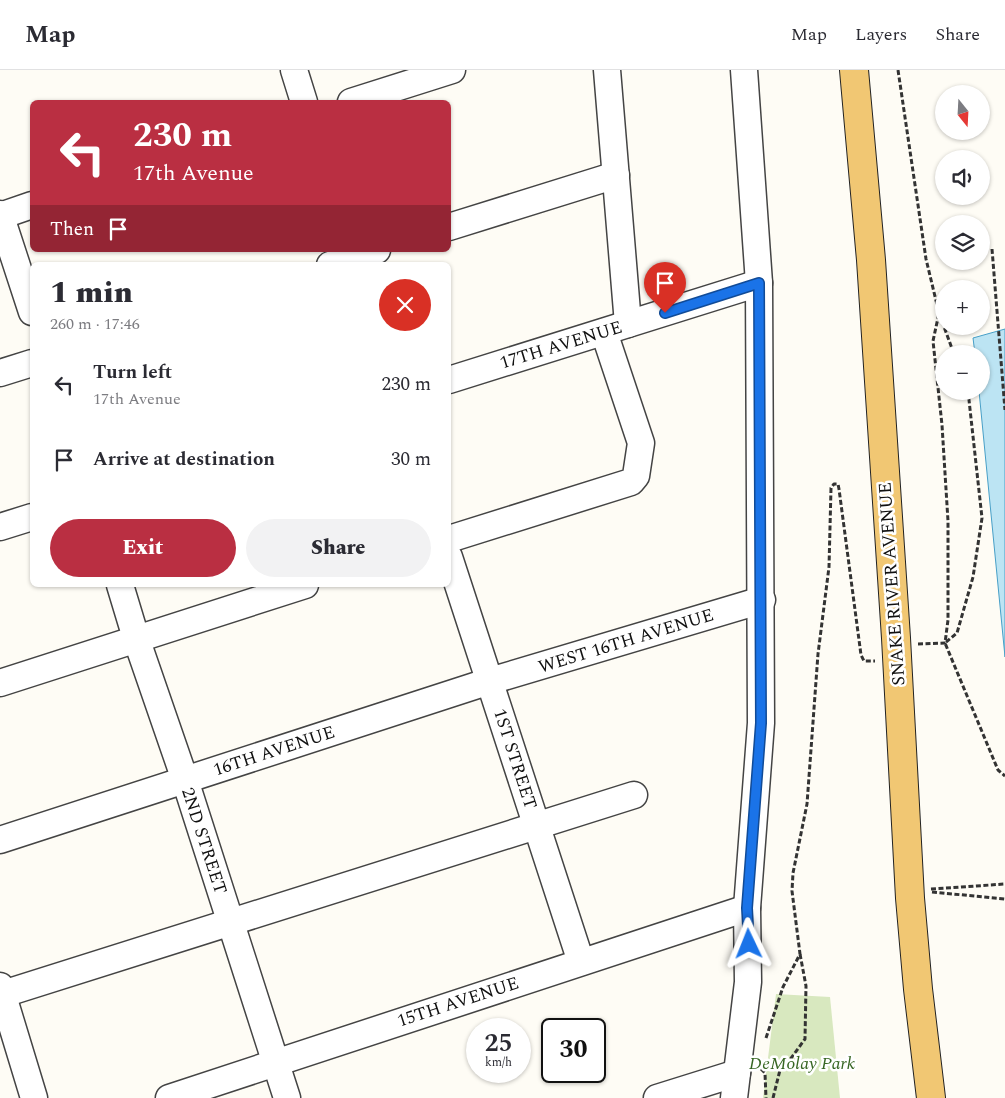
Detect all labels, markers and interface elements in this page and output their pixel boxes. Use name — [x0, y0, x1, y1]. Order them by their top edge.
text: Map — [25, 17, 75, 53]
text: Map — [791, 21, 827, 48]
text: Layers — [855, 21, 907, 48]
text: Share — [935, 21, 980, 48]
north arrow — [935, 85, 990, 140]
map controls — [935, 85, 990, 400]
text: 230 m — [133, 109, 232, 162]
icon: left — [50, 120, 115, 185]
button: sound — [935, 150, 990, 205]
text: 17th Avenue — [133, 157, 254, 190]
text: Then — [50, 215, 94, 244]
icon: arrive — [104, 215, 132, 243]
button: layers — [935, 215, 990, 270]
pin — [644, 262, 686, 313]
icon: arrive — [651, 269, 679, 297]
text: 1 min — [50, 270, 133, 316]
button: close — [379, 279, 431, 331]
button: + — [935, 280, 990, 335]
text: 260 m · 17:46 — [50, 312, 140, 336]
street label: 17TH AVENUE — [496, 314, 626, 376]
button: − — [935, 345, 990, 400]
text: Turn left — [93, 358, 172, 387]
text: 230 m — [381, 370, 431, 399]
icon: left — [50, 371, 78, 399]
text: 17th Avenue — [93, 387, 181, 411]
text: Arrive at destination — [93, 445, 275, 474]
text: 30 m — [391, 445, 431, 474]
icon: arrive — [50, 446, 78, 474]
street label: SNAKE RIVER AVENUE — [871, 481, 913, 687]
button: Exit — [50, 519, 236, 577]
button: Share — [246, 519, 431, 577]
street label: WEST 16TH AVENUE — [535, 601, 717, 681]
street label: 1ST STREET — [486, 705, 544, 813]
street label: 16TH AVENUE — [210, 719, 338, 783]
street label: 2ND STREET — [174, 784, 234, 898]
position arrow — [722, 917, 774, 969]
street label: 15TH AVENUE — [394, 970, 522, 1034]
speed limit sign: 30 — [541, 1018, 606, 1083]
text: 25 — [484, 1025, 513, 1063]
park label: DeMolay Park — [749, 1050, 856, 1077]
text: km/h — [485, 1053, 512, 1072]

